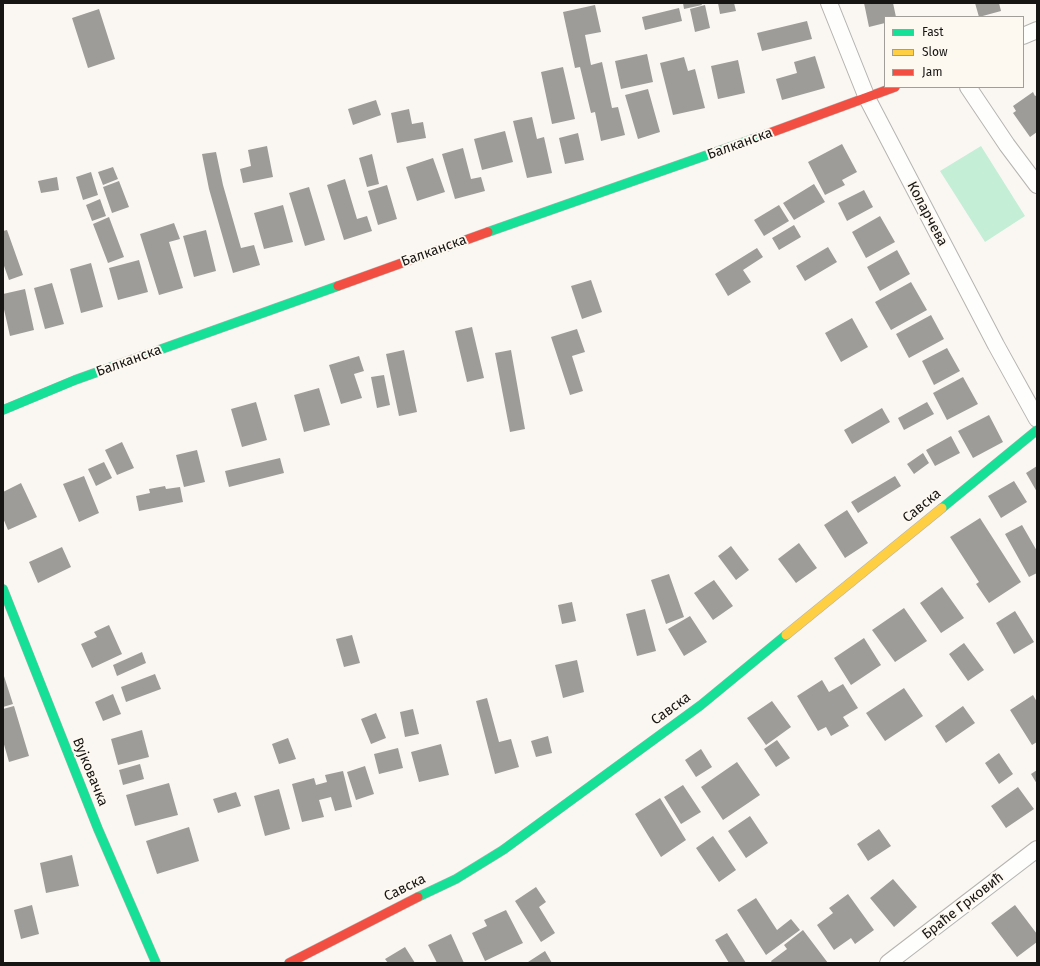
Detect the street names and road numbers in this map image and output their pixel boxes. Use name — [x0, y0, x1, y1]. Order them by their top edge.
street label: Балканска — [705, 124, 775, 164]
street label: Коларчева — [903, 179, 951, 249]
street label: Балканска — [399, 231, 469, 271]
street label: Балканска — [94, 341, 164, 381]
street label: Савска — [899, 485, 945, 527]
street label: Савска — [648, 689, 694, 729]
street label: Вујковачка — [69, 735, 111, 809]
street label: Браће Грковић — [919, 869, 1007, 943]
street label: Савска — [381, 871, 429, 905]

